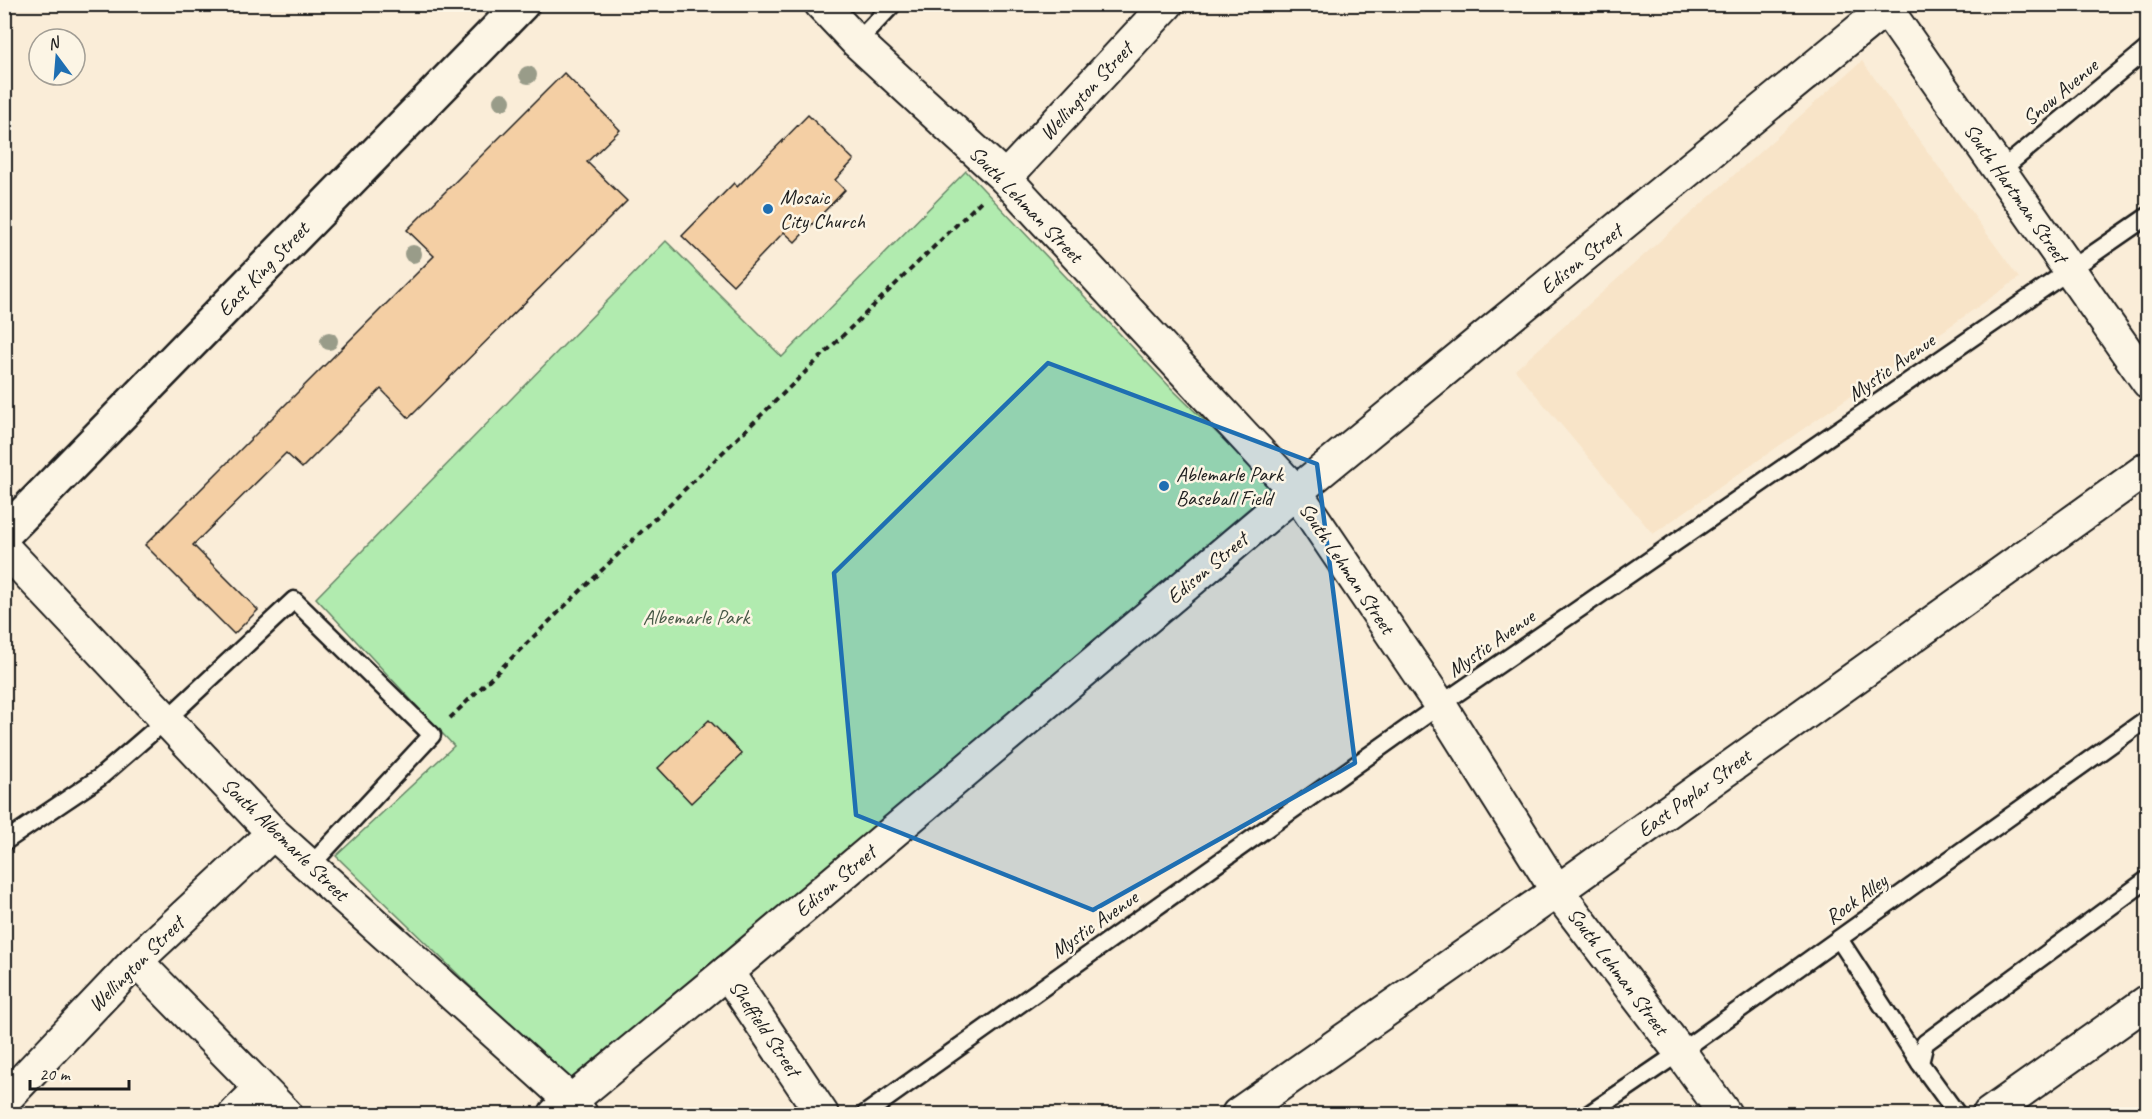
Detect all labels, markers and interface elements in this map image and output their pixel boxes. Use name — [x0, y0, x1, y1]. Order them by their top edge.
north arrow — [27, 27, 87, 87]
text: N — [46, 32, 64, 55]
street label: Wellington Street — [1034, 34, 1140, 146]
street label: Snow Avenue — [2017, 51, 2105, 131]
street label: South Hartman Street — [1958, 118, 2075, 270]
street label: South Lehman Street — [964, 140, 1090, 269]
place label: Mosaic City Church — [780, 184, 865, 234]
marker: Mosaic City Church — [761, 202, 775, 216]
street label: East King Street — [212, 215, 316, 322]
street label: Edison Street — [1535, 216, 1630, 300]
street label: Mystic Avenue — [1842, 326, 1942, 407]
place label: Ablemarle Park Baseball Field — [1176, 461, 1285, 511]
marker: Ablemarle Park Baseball Field — [1157, 479, 1171, 493]
street label: South Lehman Street — [1293, 497, 1402, 640]
street label: Edison Street — [1161, 525, 1255, 610]
street label: Mystic Avenue — [1442, 602, 1542, 683]
park label: Albemarle Park — [643, 604, 752, 630]
street label: East Poplar Street — [1632, 742, 1758, 843]
street label: South Albemarle Street — [216, 772, 355, 908]
street label: Edison Street — [789, 838, 883, 923]
street label: Rock Alley — [1820, 867, 1894, 930]
street label: Mystic Avenue — [1045, 883, 1145, 964]
street label: South Lehman Street — [1562, 902, 1676, 1041]
street label: Wellington Street — [83, 908, 192, 1017]
street label: Sheffield Street — [723, 975, 808, 1084]
scale bar — [30, 1053, 129, 1091]
text: 20 m — [39, 1063, 72, 1085]

